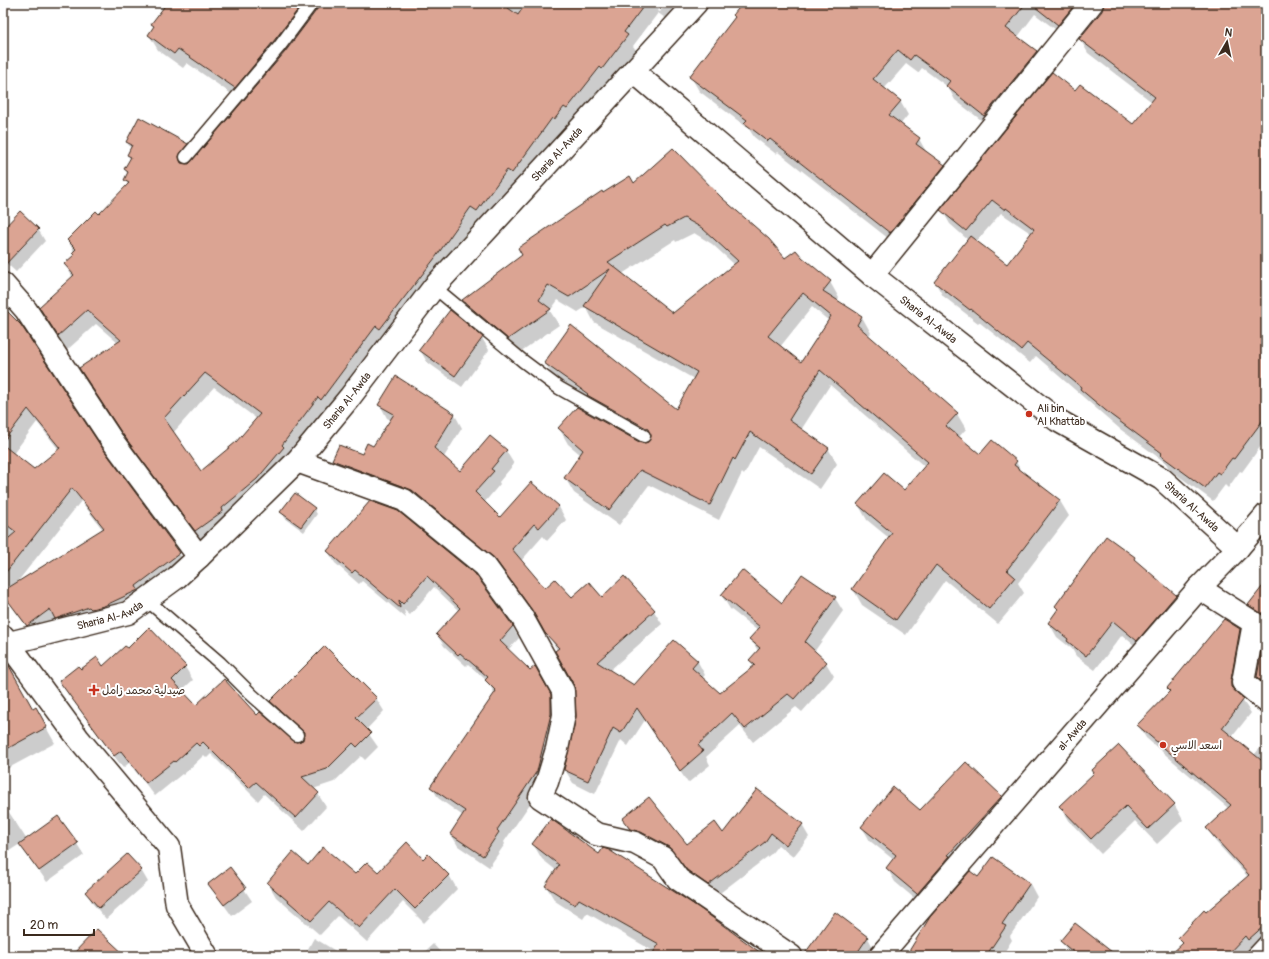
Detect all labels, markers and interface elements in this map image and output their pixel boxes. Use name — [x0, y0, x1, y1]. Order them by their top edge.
north arrow — [1207, 22, 1247, 62]
text: N — [1224, 26, 1234, 40]
street label: Sharia Al-Awda — [528, 124, 585, 184]
street label: Sharia Al-Awda — [897, 293, 960, 346]
street label: Sharia Al-Awda — [320, 369, 373, 432]
place label: Ali bin Al Khattab — [1037, 402, 1085, 428]
marker: Ali bin Al Khattab — [1024, 409, 1034, 419]
street label: Sharia Al-Awda — [1162, 478, 1222, 534]
street label: Sharia Al-Awda — [75, 598, 145, 632]
place label: صيدلية محمد زامل — [102, 684, 185, 697]
marker: صيدلية محمد زامل — [89, 685, 99, 695]
street label: al-Awda — [1055, 716, 1089, 753]
place label: اسعد الاسي — [1171, 739, 1222, 756]
marker: اسعد الاسي — [1158, 740, 1168, 750]
scale bar — [24, 911, 94, 937]
text: 20 m — [30, 918, 59, 933]

